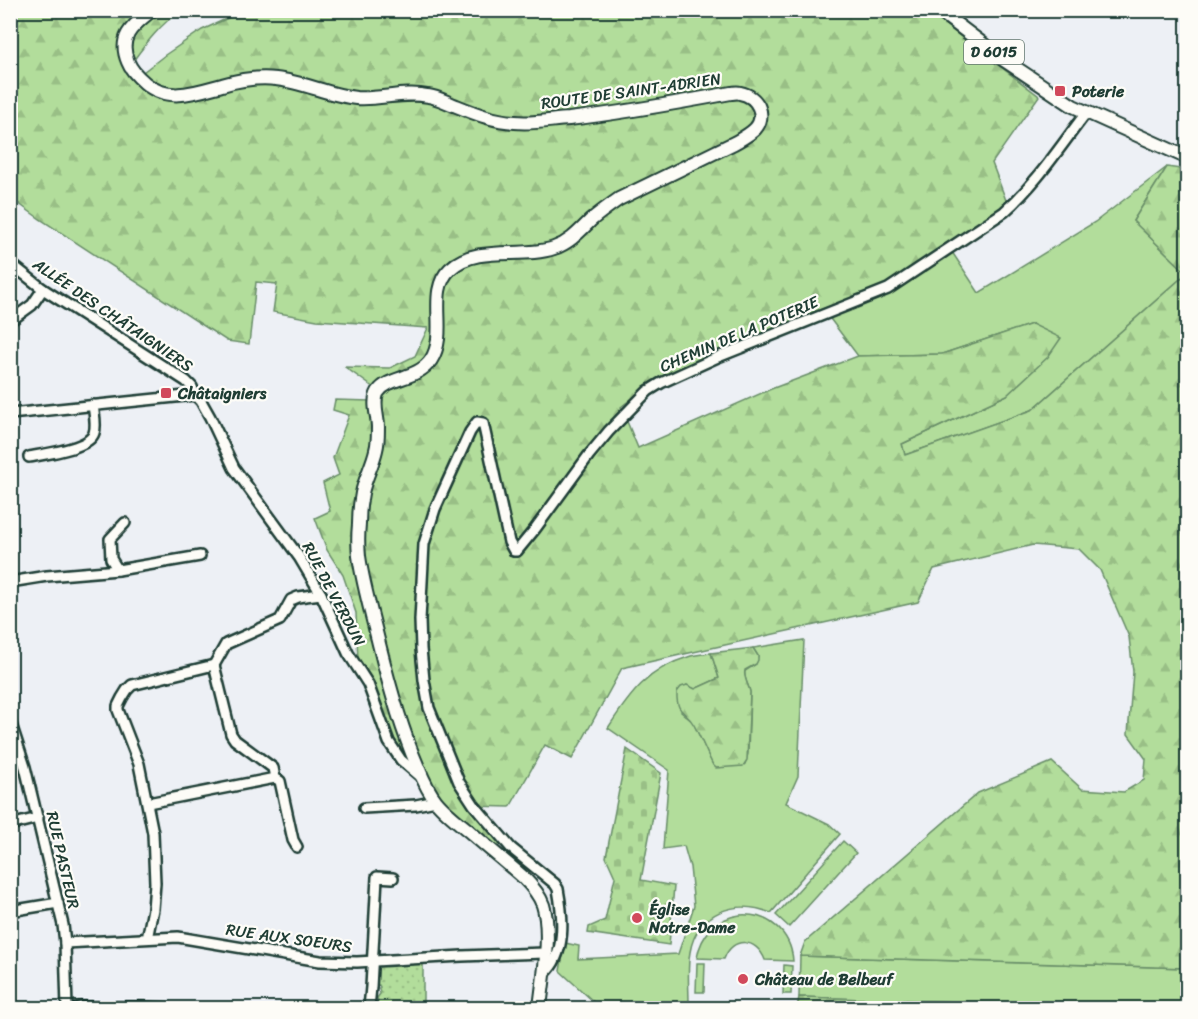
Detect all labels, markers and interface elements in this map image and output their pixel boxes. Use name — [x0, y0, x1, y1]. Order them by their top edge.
road number: D 6015 — [964, 40, 1024, 64]
street label: ROUTE DE SAINT-ADRIEN — [539, 64, 723, 118]
place label: Poterie — [1072, 77, 1125, 106]
marker: Poterie — [1053, 84, 1067, 98]
street label: ALLÉE DES CHÂTAIGNIERS — [26, 250, 199, 380]
street label: CHEMIN DE LA POTERIE — [655, 287, 824, 381]
place label: Châtaigniers — [177, 379, 267, 408]
marker: Châtaigniers — [159, 386, 173, 400]
street label: RUE DE VERDUN — [294, 536, 374, 652]
street label: RUE PASTEUR — [38, 808, 88, 912]
place label: Église Notre-Dame — [648, 895, 736, 942]
marker: Église Notre-Dame — [630, 911, 644, 925]
street label: RUE AUX SOEURS — [224, 915, 354, 961]
place label: Château de Belbeuf — [754, 965, 895, 994]
marker: Château de Belbeuf — [736, 972, 750, 986]

